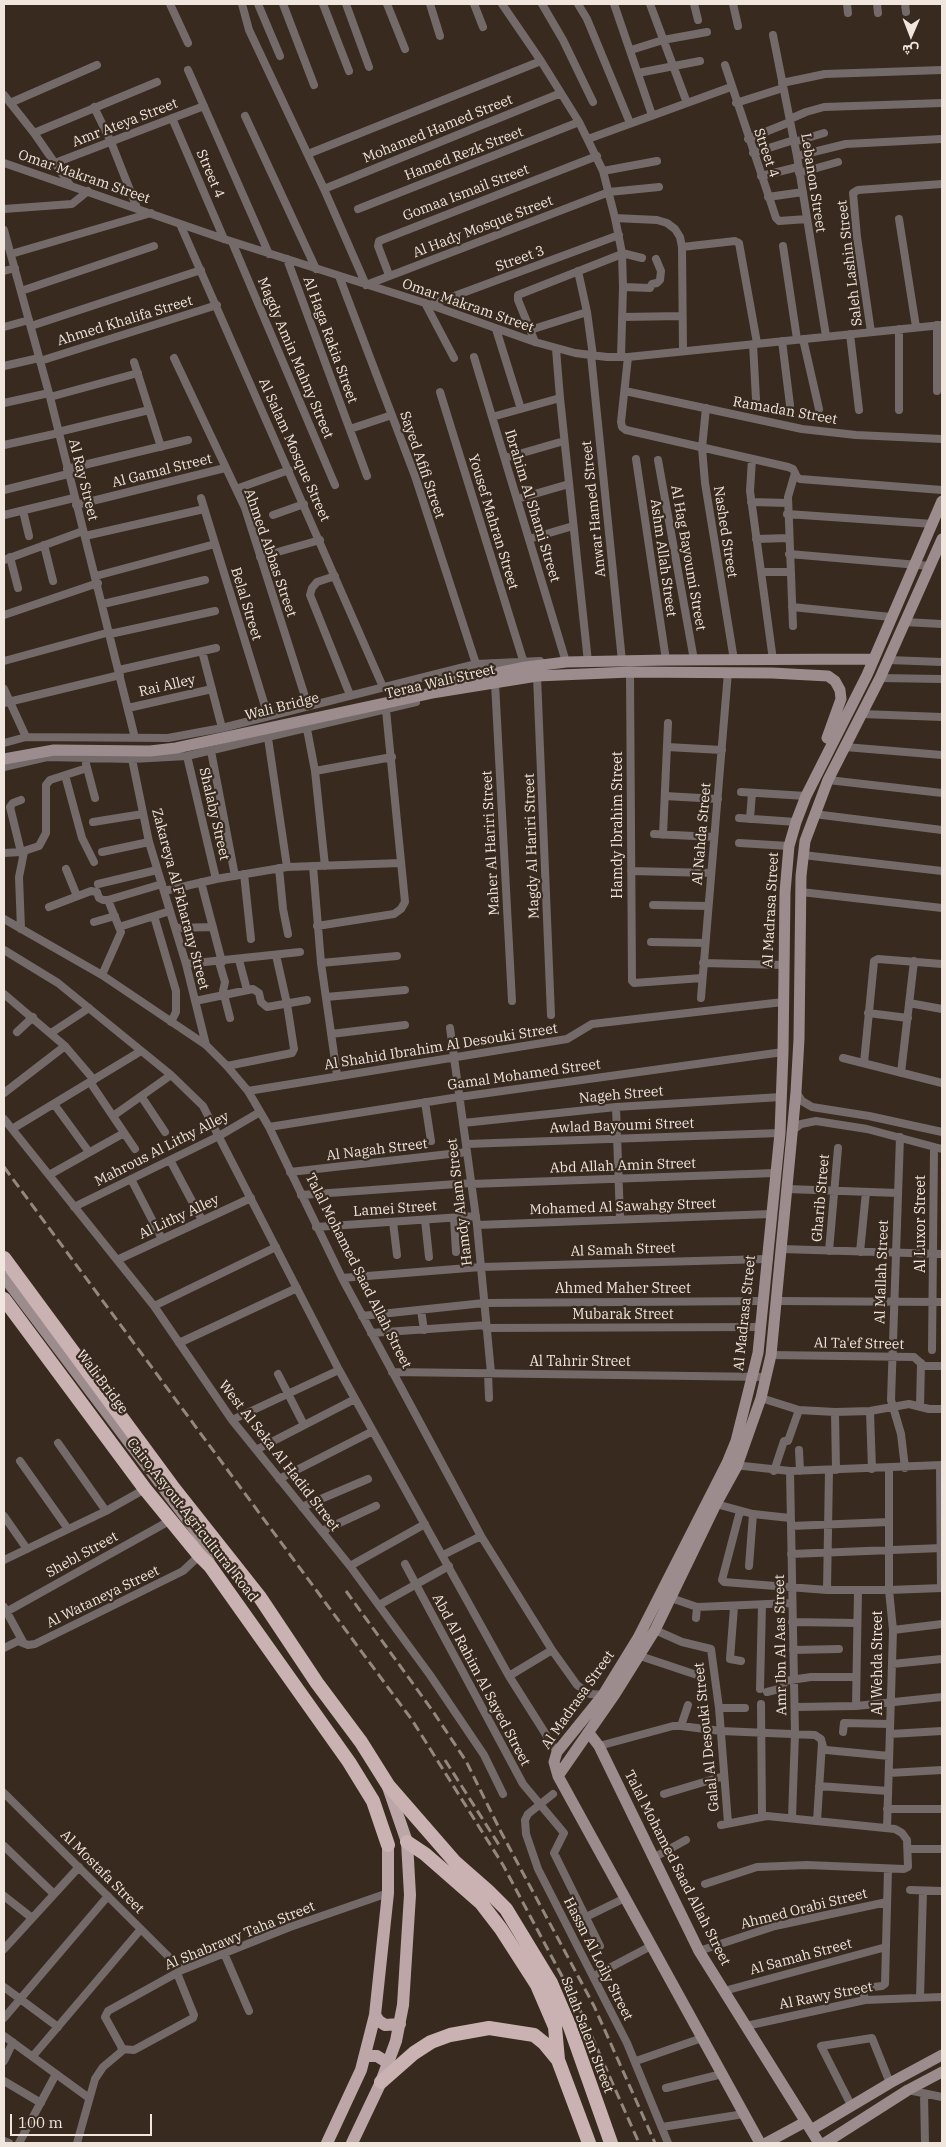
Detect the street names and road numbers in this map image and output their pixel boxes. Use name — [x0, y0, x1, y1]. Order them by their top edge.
street label: Mohamed Hamed Street — [361, 91, 515, 167]
street label: Amr Ateya Street — [70, 95, 180, 151]
street label: Hamed Rezk Street — [402, 124, 526, 184]
street label: Street 4 — [750, 126, 782, 180]
street label: Lebanon Street — [797, 132, 829, 234]
street label: Omar Makram Street — [16, 147, 152, 207]
street label: Street 4 — [192, 147, 228, 201]
street label: Gomaa Ismail Street — [401, 161, 531, 225]
street label: Al Hady Mosque Street — [411, 192, 555, 262]
street label: Saleh Lashin Street — [834, 199, 866, 327]
street label: Street 3 — [493, 242, 547, 276]
street label: Al Haga Rakia Street — [299, 274, 361, 406]
street label: Magdy Amin Mahny Street — [253, 275, 337, 441]
street label: Omar Makram Street — [400, 276, 536, 336]
street label: Ahmed Khalifa Street — [55, 292, 195, 350]
street label: Al Salam Mosque Street — [255, 376, 333, 524]
street label: Ramadan Street — [731, 394, 839, 428]
street label: Sayed Afifi Street — [396, 409, 448, 521]
street label: Ibrahim Al Shami Street — [501, 428, 563, 584]
street label: Al Ray Street — [65, 437, 101, 523]
street label: Anwar Hamed Street — [578, 440, 610, 578]
street label: Al Gamal Street — [110, 450, 214, 492]
street label: Yousef Mahran Street — [464, 452, 522, 592]
street label: Al Hag Bayoumi Street — [667, 484, 709, 632]
street label: Nashed Street — [709, 485, 741, 579]
street label: Ahmed Abbas Street — [240, 487, 300, 619]
street label: Ashm Allah Street — [646, 498, 680, 618]
street label: Belal Street — [227, 565, 265, 643]
street label: Teraa Wali Street — [383, 661, 497, 703]
street label: Rai Alley — [137, 671, 197, 701]
street label: Wali Bridge — [243, 690, 321, 724]
street label: Hamdy Ibrahim Street — [610, 751, 626, 899]
street label: Shalaby Street — [195, 766, 233, 862]
street label: Maher Al Hariri Street — [479, 770, 503, 916]
street label: Magdy Al Hariri Street — [521, 773, 543, 919]
street label: Al Nahda Street — [689, 782, 715, 886]
street label: Zakareya Al Fkharany Street — [148, 806, 212, 992]
street label: Al Madrasa Street — [760, 852, 782, 968]
street label: Al Shahid Ibrahim Al Desouki Street — [323, 1020, 559, 1074]
street label: Gamal Mohamed Street — [446, 1056, 602, 1094]
street label: Nageh Street — [578, 1083, 664, 1107]
street label: Mahrous Al Lithy Alley — [92, 1108, 232, 1190]
street label: Awlad Bayoumi Street — [549, 1115, 695, 1137]
street label: Al Nagah Street — [325, 1135, 429, 1165]
street label: Hamdy Alam Street — [444, 1137, 476, 1267]
street label: Gharib Street — [809, 1153, 833, 1243]
street label: Abd Allah Amin Street — [550, 1155, 696, 1177]
street label: Talal Mohamed Saad Allah Street — [301, 1171, 415, 1371]
street label: Al Luxor Street — [913, 1175, 929, 1273]
street label: Al Lithy Alley — [136, 1191, 222, 1243]
street label: Mohamed Al Sawahgy Street — [529, 1195, 717, 1219]
street label: Lamei Street — [353, 1198, 437, 1220]
street label: Al Mallah Street — [872, 1220, 892, 1324]
street label: Al Samah Street — [570, 1240, 676, 1260]
street label: Al Madrasa Street — [731, 1254, 759, 1372]
street label: Ahmed Maher Street — [555, 1281, 691, 1297]
street label: Mubarak Street — [572, 1307, 674, 1323]
street label: Al Ta'ef Street — [814, 1335, 904, 1353]
street label: Wali Bridge — [72, 1347, 132, 1417]
street label: Al Tahrir Street — [529, 1354, 631, 1370]
street label: West Al Seka Al Hadid Street — [215, 1377, 343, 1535]
street label: Cairo,Asyout Agricultural Road — [123, 1435, 261, 1605]
street label: Shebl Street — [43, 1528, 121, 1582]
street label: Al Wataneya Street — [44, 1562, 162, 1632]
street label: Amr Ibn Al Aas Street — [771, 1574, 791, 1716]
street label: Abd Al Rahim Al Sayed Street — [428, 1591, 534, 1769]
street label: Al Wehda Street — [870, 1611, 886, 1715]
street label: Al Madrasa Street — [538, 1648, 618, 1752]
street label: Galal Al Desouki Street — [691, 1662, 723, 1812]
street label: Talal Mohamed Saad Allah Street — [620, 1768, 734, 1968]
street label: Al Mostafa Street — [57, 1827, 147, 1917]
street label: Ahmed Orabi Street — [739, 1885, 869, 1933]
street label: Hassn Al Loily Street — [560, 1895, 636, 2023]
street label: Al Shabrawy Taha Street — [162, 1898, 318, 1974]
street label: Al Samah Street — [748, 1935, 854, 1979]
street label: Salah Salem Street — [557, 1974, 617, 2096]
street label: Al Rawy Street — [778, 1979, 874, 2013]

